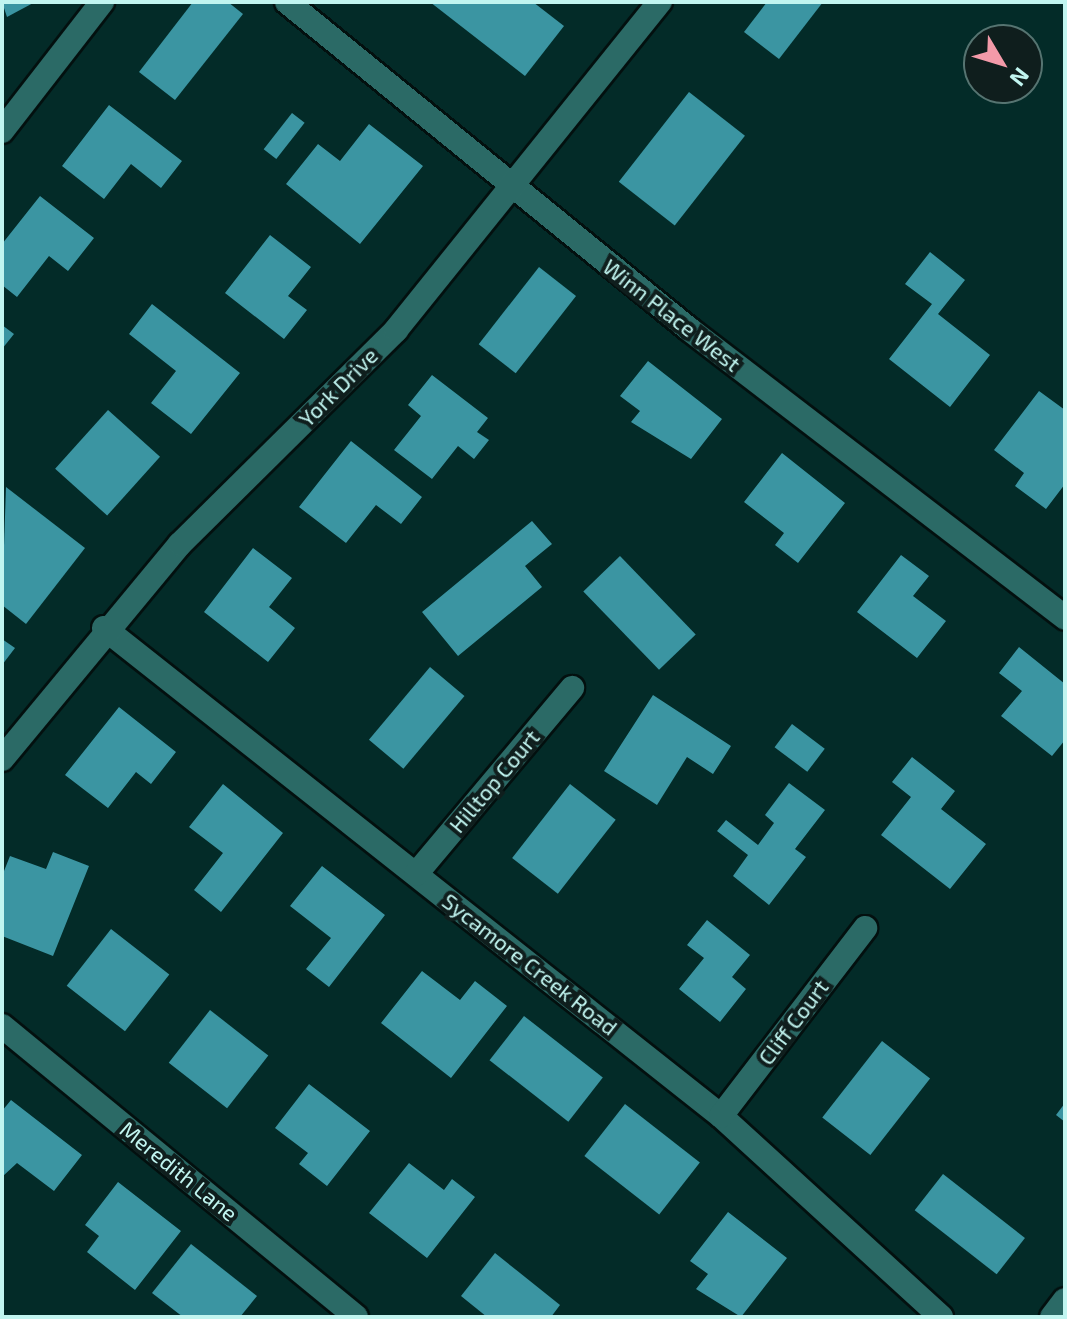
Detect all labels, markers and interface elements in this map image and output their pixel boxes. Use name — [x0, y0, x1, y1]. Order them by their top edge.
north arrow — [963, 24, 1043, 104]
text: N — [1005, 63, 1035, 92]
street label: Winn Place West — [598, 253, 746, 377]
street label: York Drive — [293, 342, 383, 432]
street label: Hilltop Court — [443, 724, 545, 838]
street label: Sycamore Creek Road — [437, 887, 623, 1041]
street label: Cliff Court — [752, 974, 834, 1070]
street label: Meredith Lane — [115, 1116, 243, 1226]

